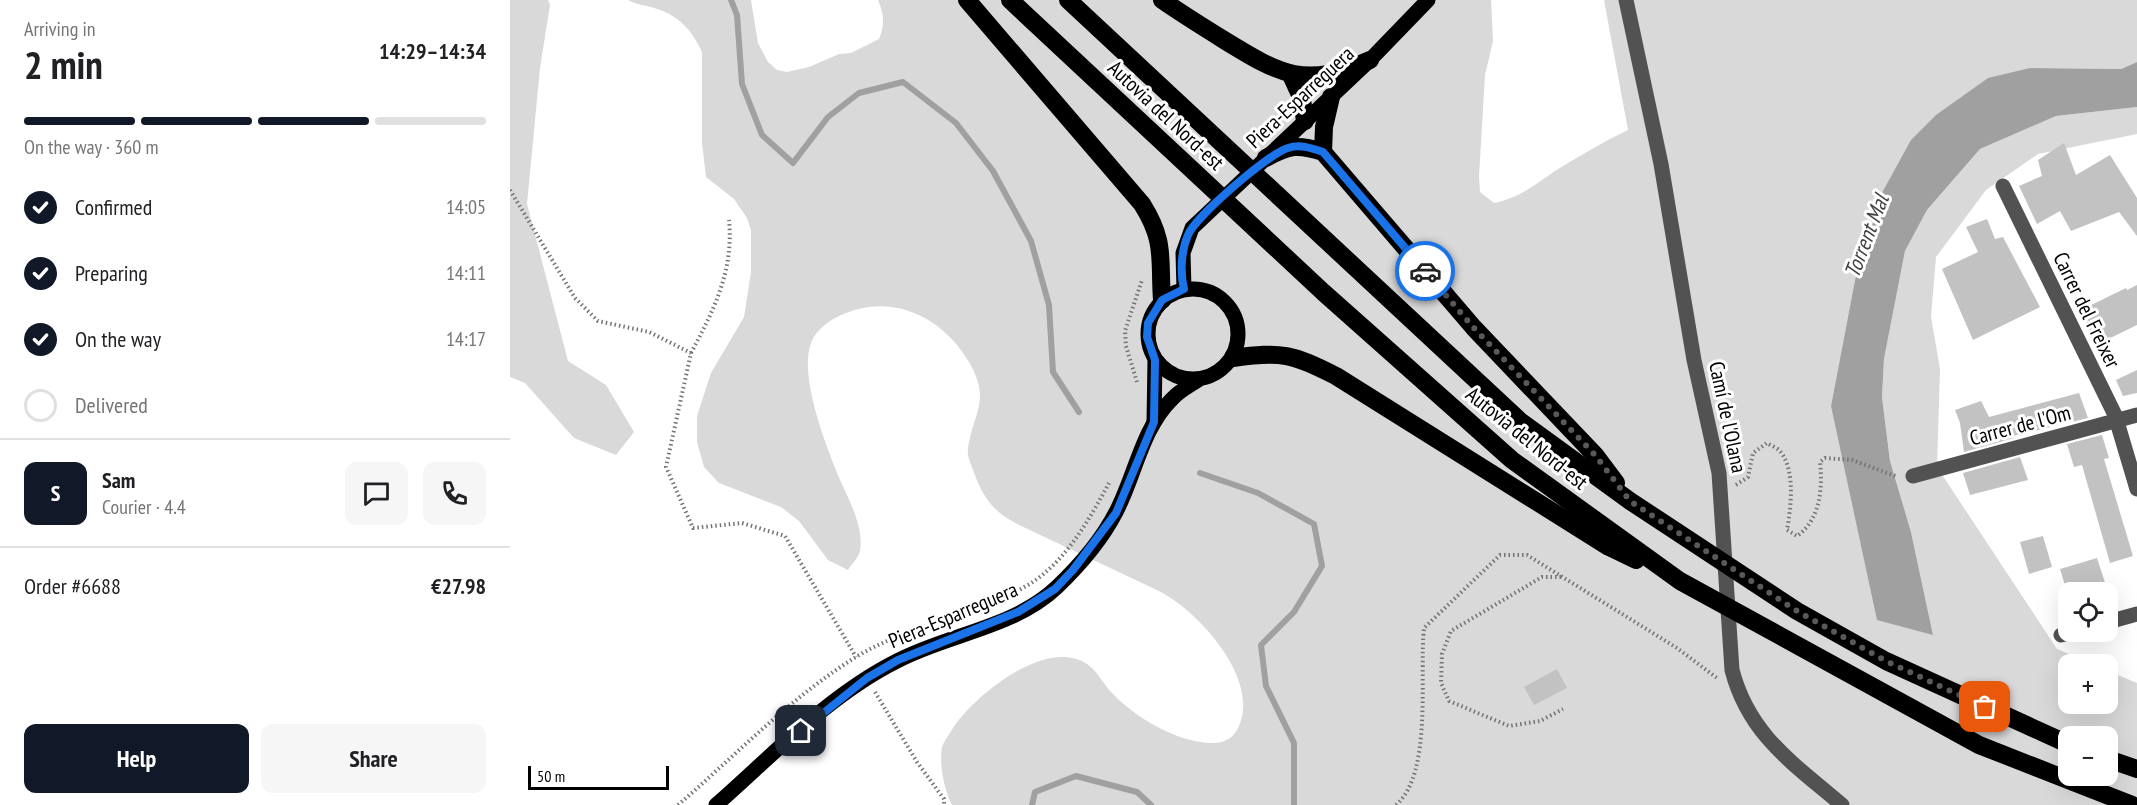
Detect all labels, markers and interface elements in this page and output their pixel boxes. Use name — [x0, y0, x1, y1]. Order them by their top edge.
text: Arriving in — [24, 16, 96, 42]
text: 14:29–14:34 — [379, 37, 486, 65]
text: 2 min — [24, 39, 103, 90]
street label: Piera-Esparreguera — [1240, 40, 1360, 154]
street label: Autovia del Nord-est — [1102, 54, 1230, 176]
text: On the way · 360 m — [24, 134, 159, 160]
water label: Torrent Mal — [1837, 189, 1895, 281]
icon: check — [24, 191, 57, 224]
text: Confirmed — [75, 193, 152, 221]
text: 14:05 — [446, 194, 486, 220]
courier — [1395, 241, 1455, 301]
street label: Carrer del Freixer — [2047, 248, 2127, 373]
icon: car — [1409, 255, 1442, 288]
icon: check — [24, 257, 57, 290]
text: Preparing — [75, 259, 148, 287]
text: 14:11 — [446, 260, 486, 286]
icon: check — [24, 323, 57, 356]
text: On the way — [75, 325, 161, 353]
text: 14:17 — [446, 326, 486, 352]
street label: Camí de l'Olana — [1703, 359, 1753, 475]
street label: Autovia del Nord-est — [1461, 381, 1594, 496]
text: Delivered — [75, 391, 148, 419]
street label: Carrer de l'Om — [1966, 399, 2074, 451]
button: chat — [345, 462, 408, 525]
button: phone — [423, 462, 486, 525]
text: Sam — [102, 466, 135, 494]
text: S — [51, 479, 60, 507]
text: Courier · 4.4 — [102, 494, 186, 520]
text: Order #6688 — [24, 572, 121, 600]
text: €27.98 — [431, 572, 486, 600]
street label: Piera-Esparreguera — [884, 576, 1022, 654]
map controls — [2058, 582, 2118, 786]
button: locate — [2058, 582, 2118, 642]
button: + — [2058, 654, 2118, 714]
pin — [1959, 681, 2010, 732]
icon: bag — [1968, 690, 2001, 723]
pin — [775, 705, 826, 756]
icon: home — [784, 714, 817, 747]
button: Help — [24, 724, 249, 793]
button: Share — [261, 724, 486, 793]
button: − — [2058, 726, 2118, 786]
scale bar — [528, 763, 669, 790]
text: 50 m — [537, 766, 565, 786]

